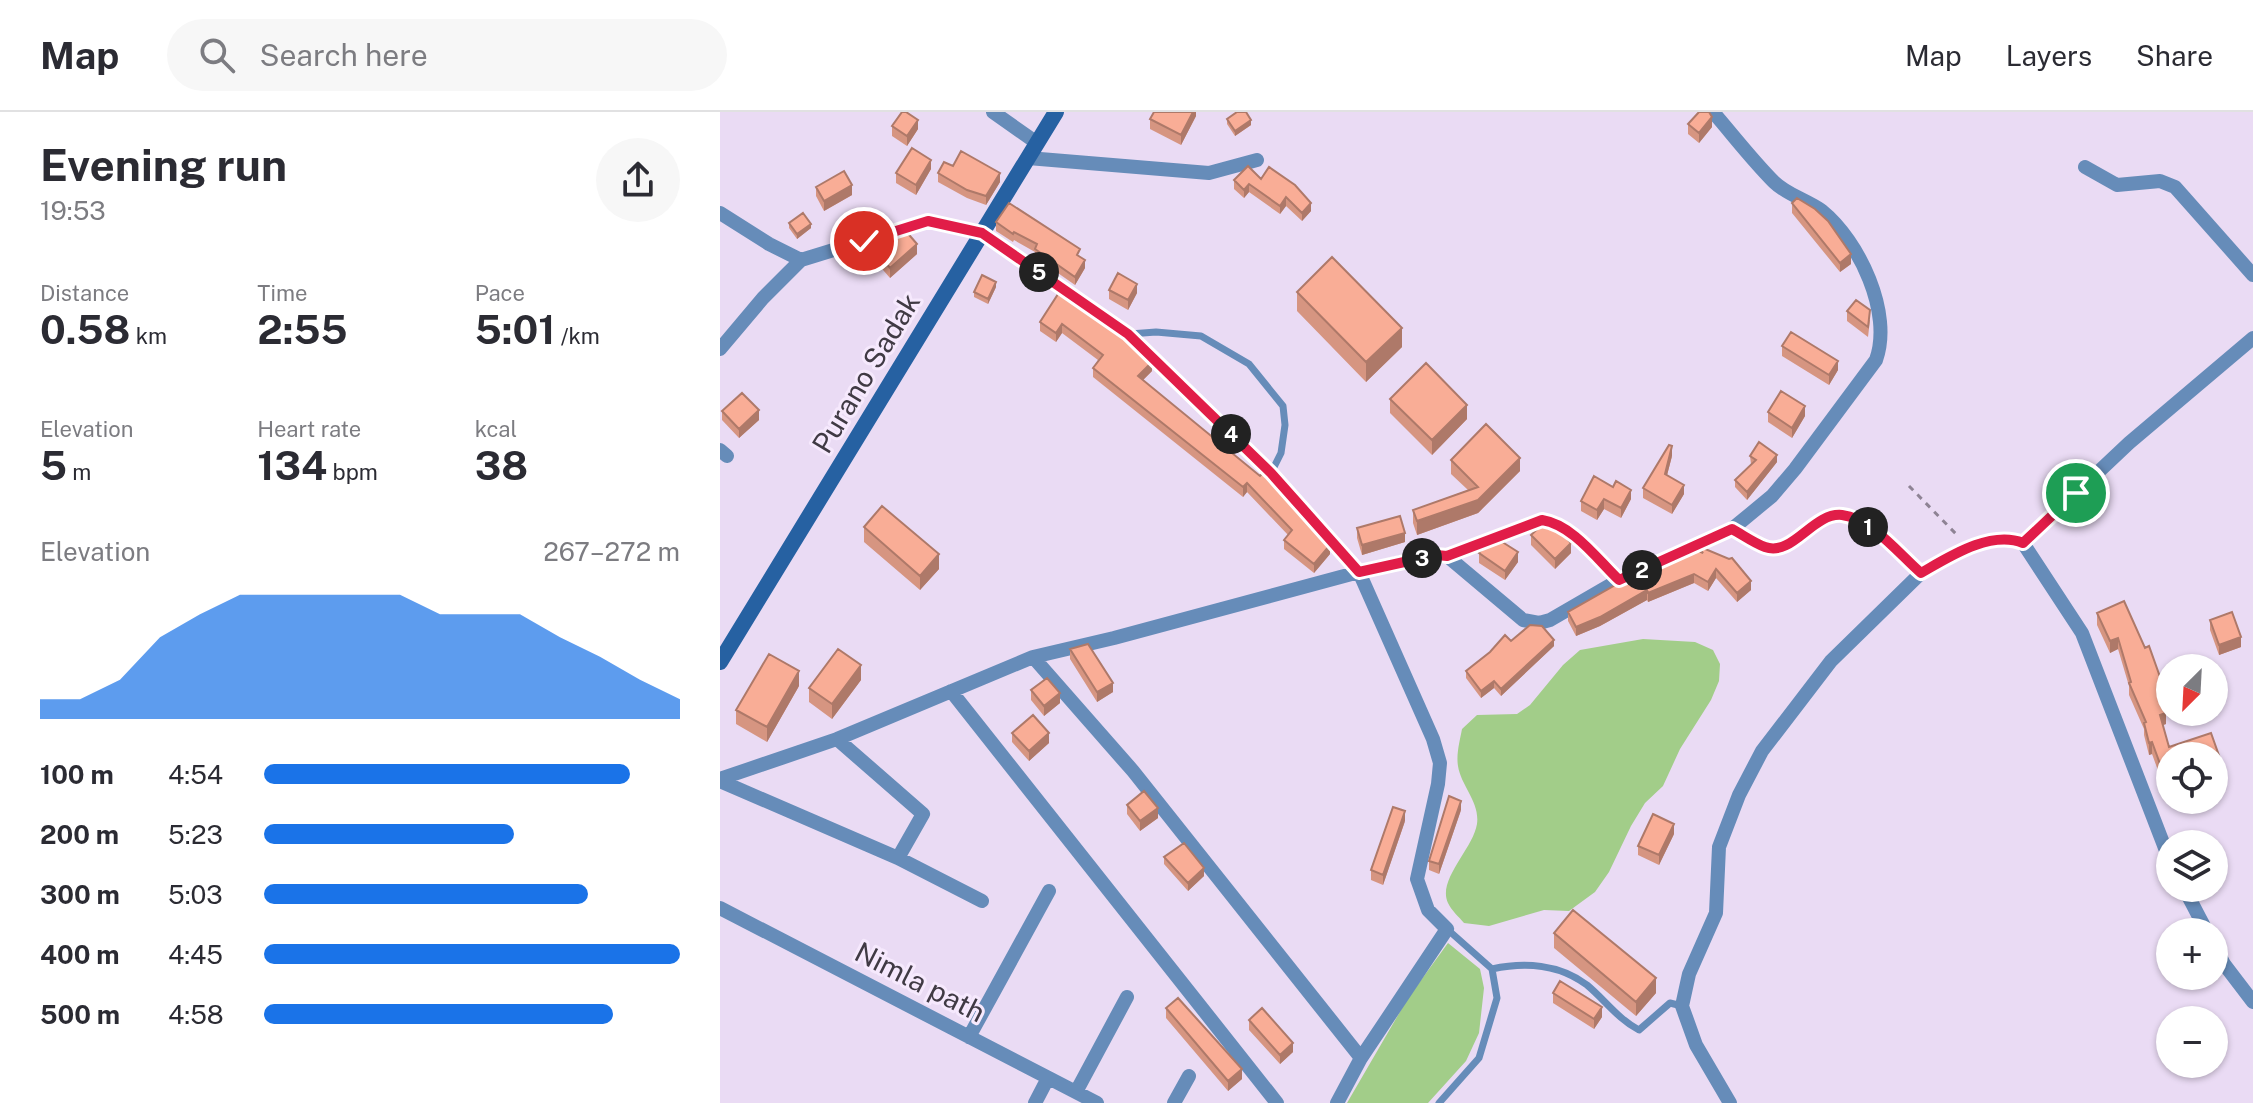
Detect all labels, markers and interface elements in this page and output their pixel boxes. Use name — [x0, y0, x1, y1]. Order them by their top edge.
search box — [167, 19, 727, 91]
text: Map — [40, 33, 119, 78]
icon: search — [195, 33, 239, 77]
text: Search here — [259, 37, 428, 73]
text: Map — [1905, 39, 1962, 72]
text: Layers — [2006, 39, 2092, 72]
text: Share — [2136, 39, 2213, 72]
button: share — [596, 138, 680, 222]
text: Evening run — [40, 139, 287, 191]
text: 19:53 — [40, 195, 106, 226]
pin — [830, 207, 898, 275]
icon: check — [842, 219, 886, 263]
pin: 5 — [1019, 252, 1059, 292]
text: 5 — [1032, 259, 1046, 285]
text: Distance — [40, 280, 129, 306]
text: Time — [257, 280, 307, 306]
text: Pace — [475, 280, 525, 306]
street label: Purano Sadak — [805, 287, 926, 459]
text: 0.58 — [40, 306, 130, 353]
text: 2:55 — [257, 306, 348, 353]
text: 5:01 — [475, 306, 555, 353]
text: km — [130, 323, 167, 349]
text: /km — [555, 323, 600, 349]
pin: 4 — [1211, 414, 1251, 454]
text: Elevation — [40, 416, 133, 442]
text: Heart rate — [257, 416, 361, 442]
text: kcal — [475, 416, 517, 442]
text: 4 — [1224, 421, 1238, 447]
text: 5 — [40, 442, 67, 489]
text: 134 — [257, 442, 327, 489]
text: 38 — [475, 442, 528, 489]
text: m — [67, 459, 91, 485]
text: bpm — [327, 459, 378, 485]
pin — [2042, 459, 2110, 527]
icon: arrive — [2054, 471, 2098, 515]
pin: 1 — [1848, 507, 1888, 547]
text: 1 — [1863, 514, 1873, 540]
text: Elevation — [40, 536, 150, 567]
text: 267–272 m — [543, 536, 680, 567]
pin: 3 — [1402, 538, 1442, 578]
text: 3 — [1415, 545, 1429, 571]
pin: 2 — [1622, 550, 1662, 590]
text: 2 — [1635, 557, 1649, 583]
north arrow — [2156, 654, 2228, 726]
map controls — [2156, 654, 2228, 1078]
button: locate — [2156, 742, 2228, 814]
text: 100 m — [40, 759, 114, 790]
text: 4:54 — [168, 759, 223, 790]
text: 200 m — [40, 819, 119, 850]
text: 5:23 — [168, 819, 223, 850]
button: layers — [2156, 830, 2228, 902]
text: 300 m — [40, 879, 120, 910]
text: 5:03 — [168, 879, 223, 910]
button: + — [2156, 918, 2228, 990]
street label: Nimla path — [850, 935, 991, 1028]
text: 400 m — [40, 939, 120, 970]
text: 4:45 — [168, 939, 223, 970]
text: 500 m — [40, 999, 120, 1030]
text: 4:58 — [168, 999, 224, 1030]
button: − — [2156, 1006, 2228, 1078]

